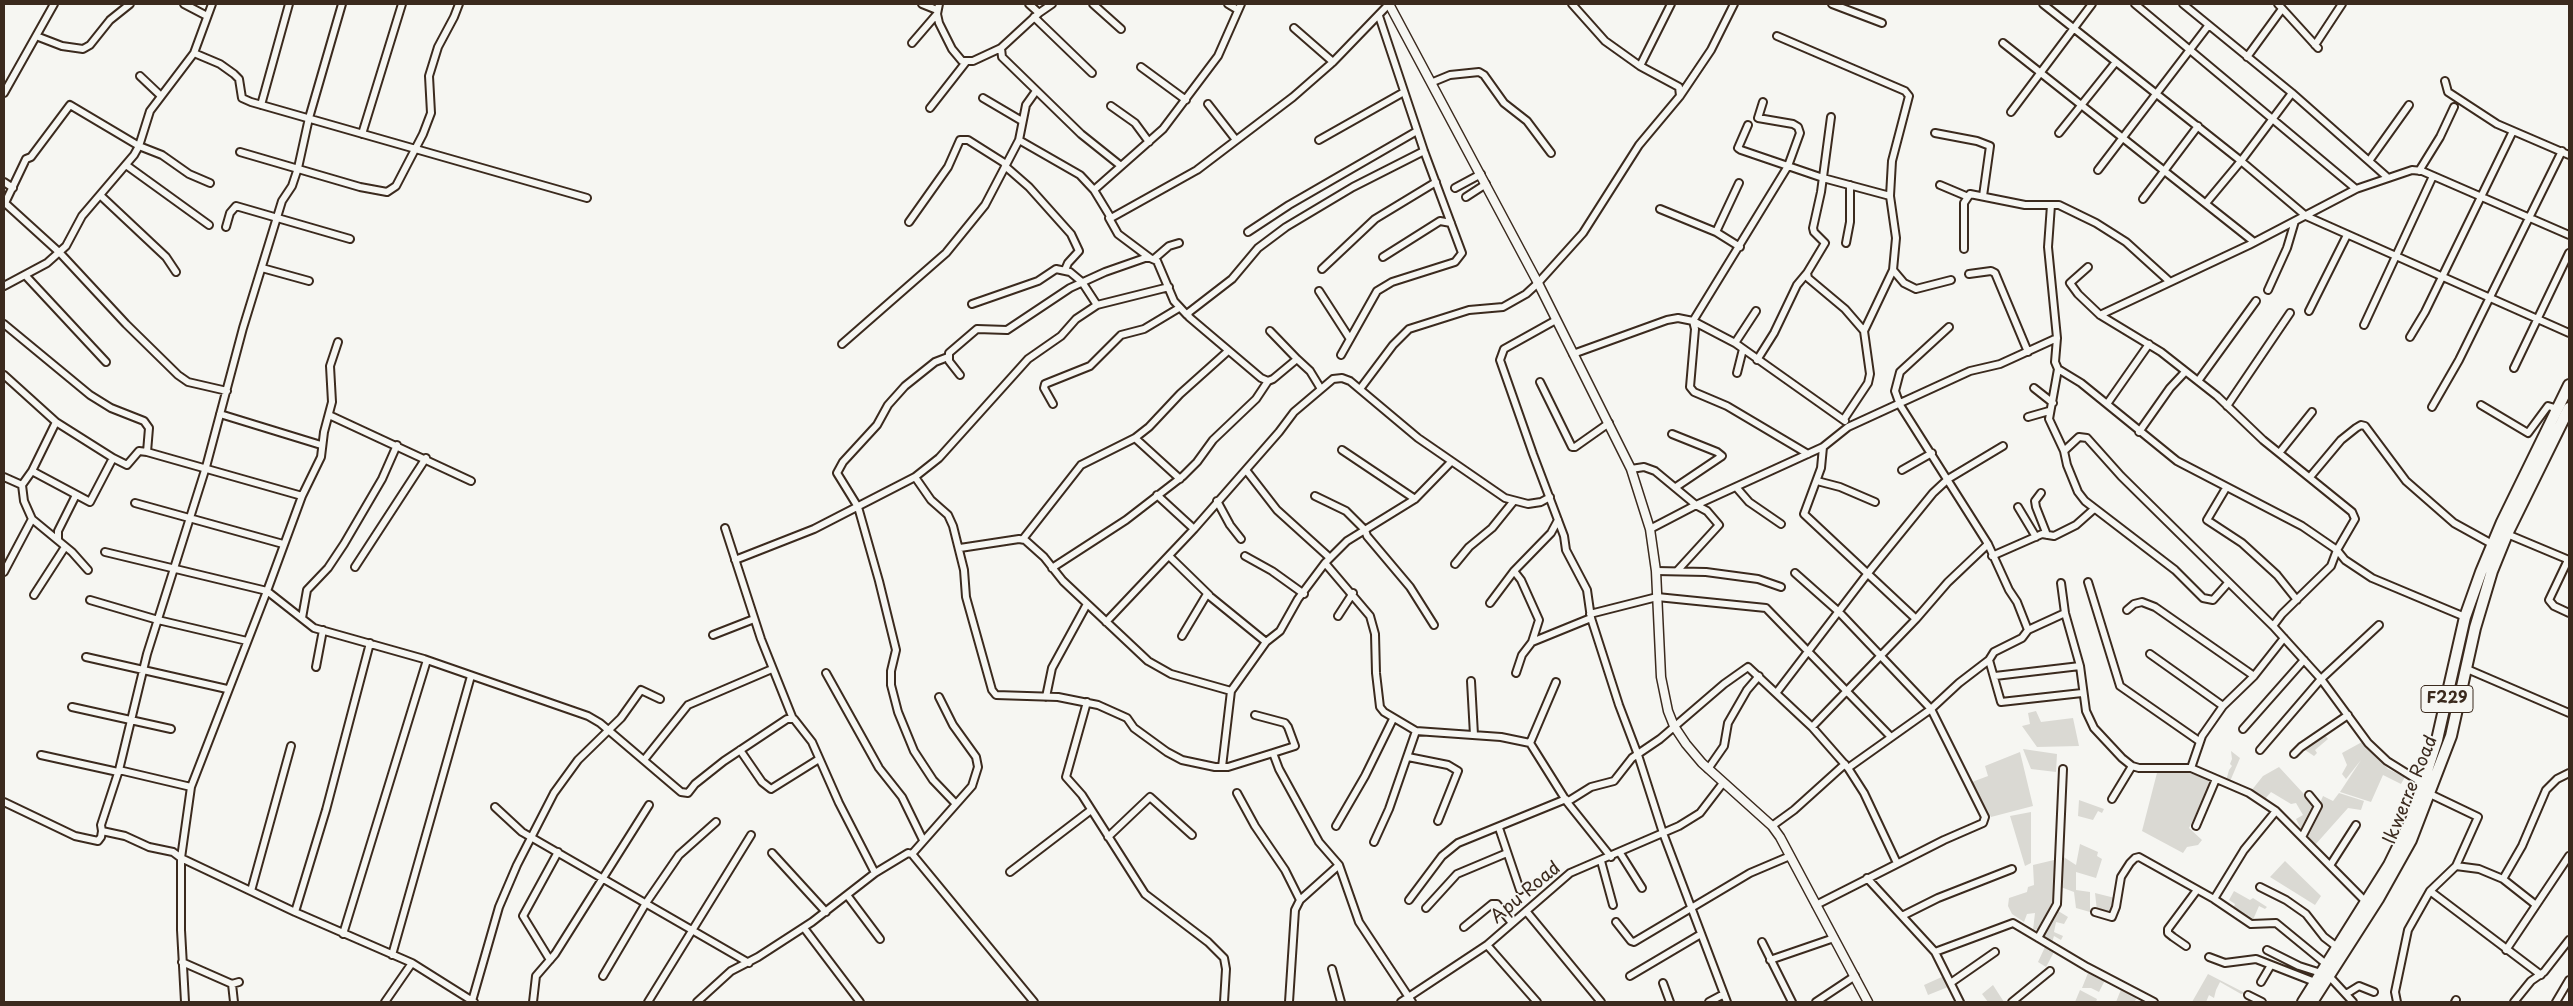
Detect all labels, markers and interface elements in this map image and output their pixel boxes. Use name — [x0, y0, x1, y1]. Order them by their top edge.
road number: F229 — [2421, 686, 2473, 712]
street label: Ikwerre Road — [2379, 733, 2443, 847]
street label: Apu Road — [1487, 858, 1565, 928]

